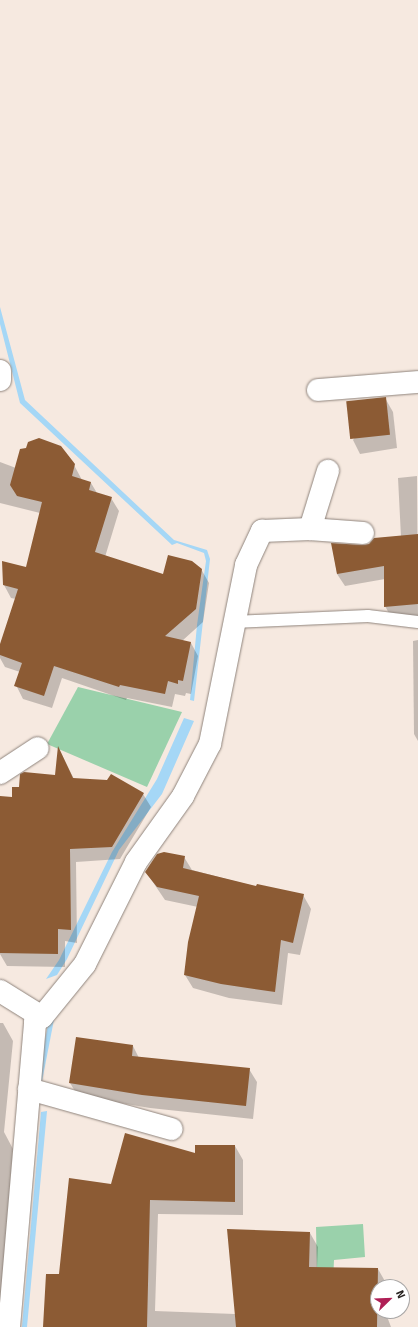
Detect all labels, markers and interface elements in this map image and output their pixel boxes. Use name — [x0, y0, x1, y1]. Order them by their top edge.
north arrow — [370, 1279, 410, 1319]
text: N — [393, 1288, 408, 1301]

